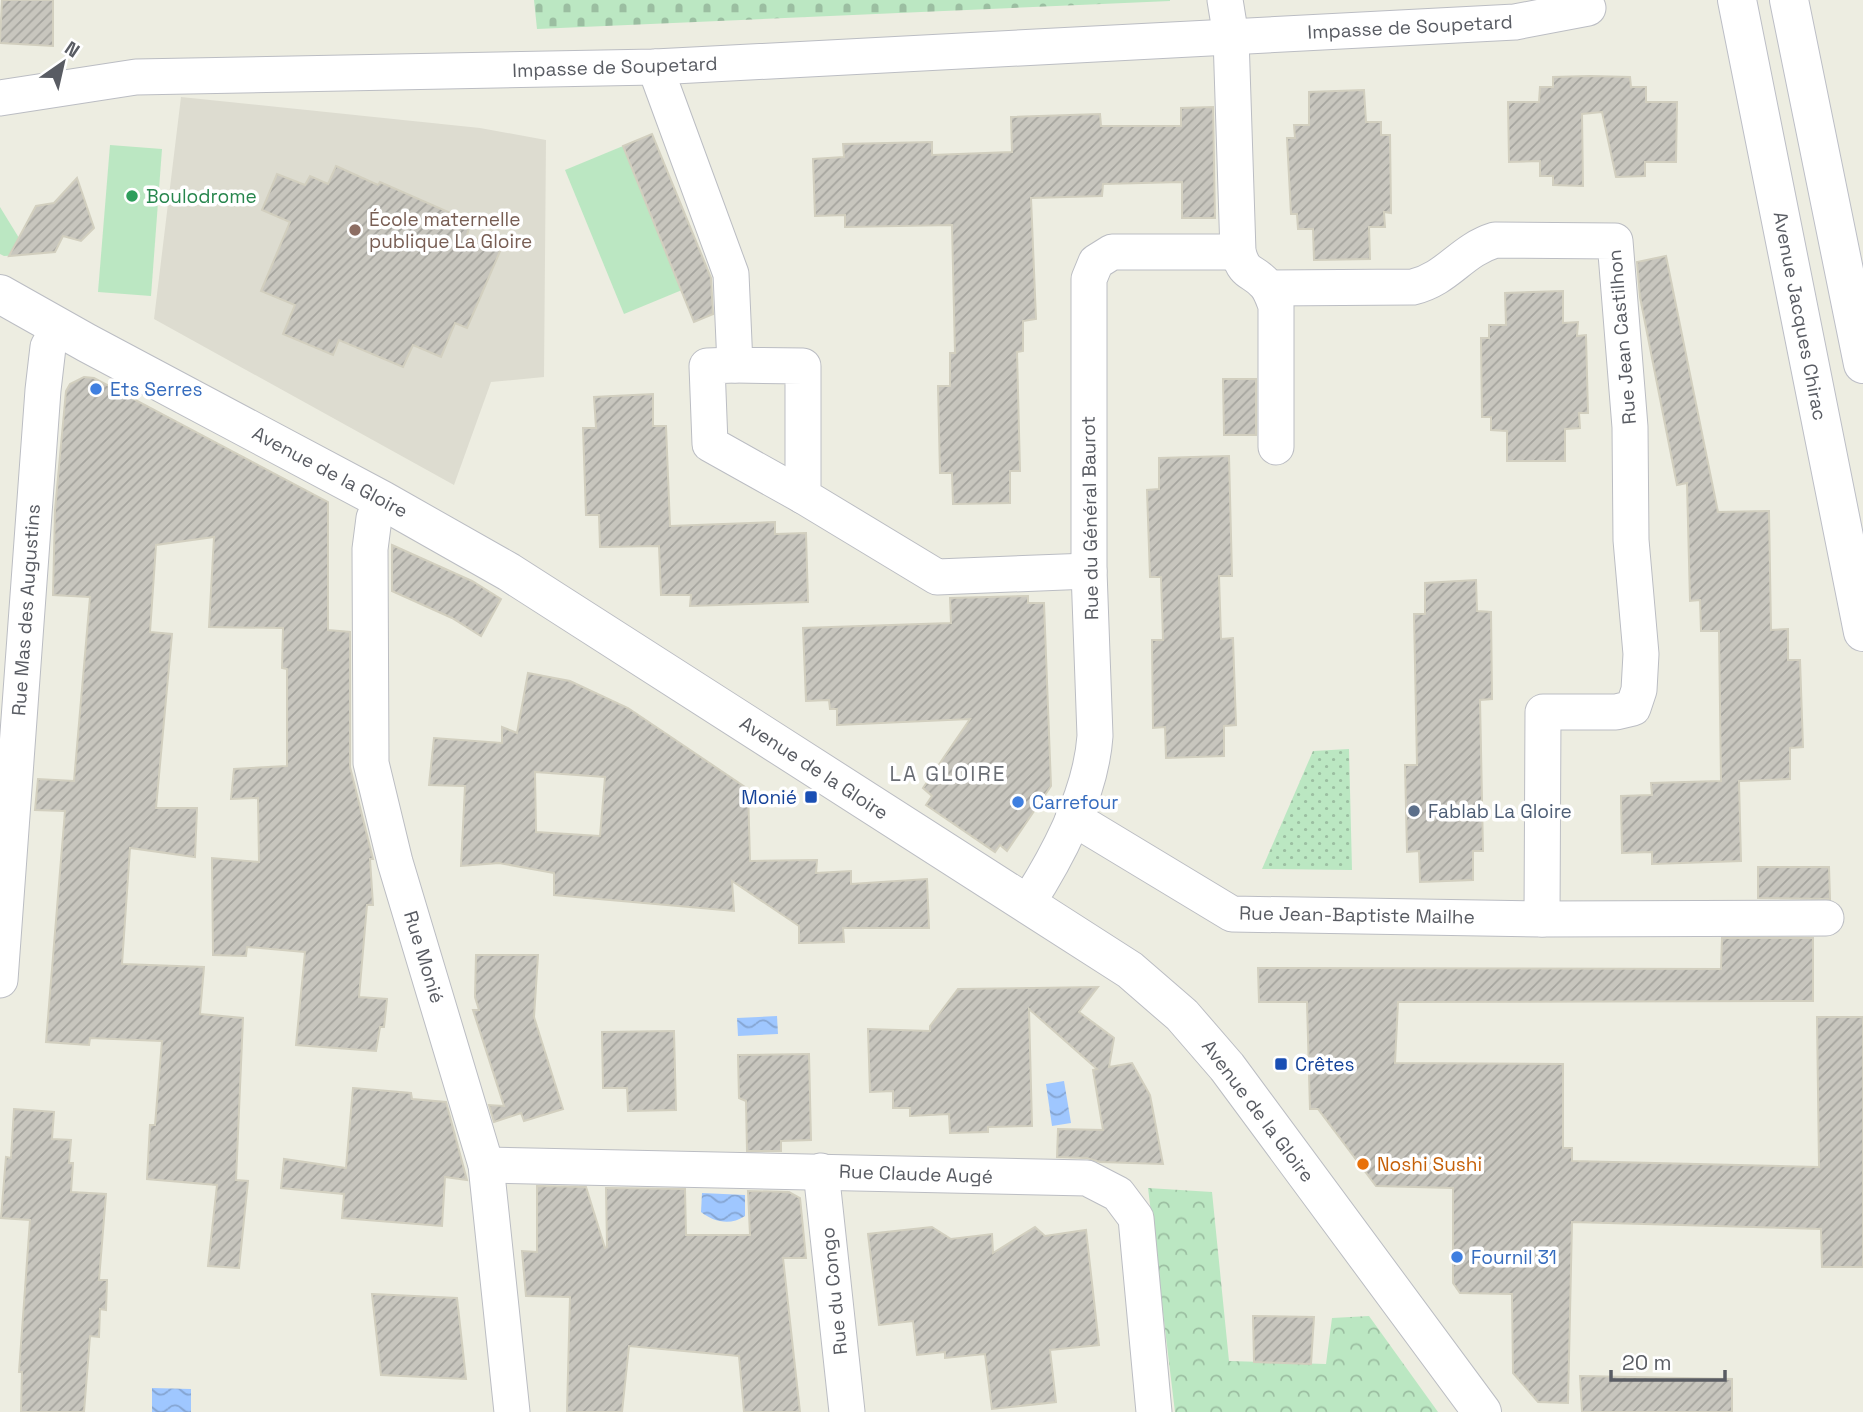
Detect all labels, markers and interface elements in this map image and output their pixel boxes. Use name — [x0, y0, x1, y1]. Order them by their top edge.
street label: Impasse de Soupetard — [1307, 9, 1513, 45]
north arrow — [28, 28, 98, 98]
text: N — [60, 35, 84, 63]
street label: Impasse de Soupetard — [512, 51, 718, 83]
place label: Boulodrome — [146, 184, 257, 209]
marker: Boulodrome — [124, 188, 140, 204]
place label: École maternelle publique La Gloire — [369, 207, 532, 254]
street label: Avenue Jacques Chirac — [1767, 209, 1833, 423]
marker: École maternelle publique La Gloire — [347, 222, 363, 238]
street label: Rue Jean Castilhon — [1602, 249, 1642, 425]
place label: Ets Serres — [110, 377, 202, 402]
marker: Ets Serres — [88, 381, 104, 397]
street label: Rue du Général Baurot — [1076, 416, 1104, 620]
street label: Avenue de la Gloire — [248, 420, 412, 524]
street label: Rue Mas des Augustins — [6, 503, 46, 717]
street label: Avenue de la Gloire — [735, 711, 893, 825]
district label: LA GLOIRE — [890, 760, 1006, 787]
place label: Monié — [741, 785, 797, 810]
marker: Monié — [803, 789, 819, 805]
place label: Carrefour — [1032, 790, 1118, 815]
marker: Carrefour — [1010, 794, 1026, 810]
place label: Fablab La Gloire — [1428, 799, 1572, 824]
marker: Fablab La Gloire — [1406, 803, 1422, 819]
street label: Rue Jean-Baptiste Mailhe — [1239, 900, 1475, 930]
street label: Rue Monié — [398, 908, 450, 1006]
street label: Avenue de la Gloire — [1196, 1035, 1320, 1187]
place label: Crêtes — [1295, 1052, 1355, 1077]
marker: Crêtes — [1273, 1056, 1289, 1072]
place label: Noshi Sushi — [1377, 1152, 1482, 1177]
marker: Noshi Sushi — [1355, 1156, 1371, 1172]
street label: Rue Claude Augé — [839, 1159, 993, 1189]
street label: Rue du Congo — [815, 1226, 853, 1356]
place label: Fournil 31 — [1471, 1245, 1557, 1270]
marker: Fournil 31 — [1449, 1249, 1465, 1265]
scale bar — [1611, 1338, 1725, 1382]
text: 20 m — [1622, 1349, 1672, 1376]

